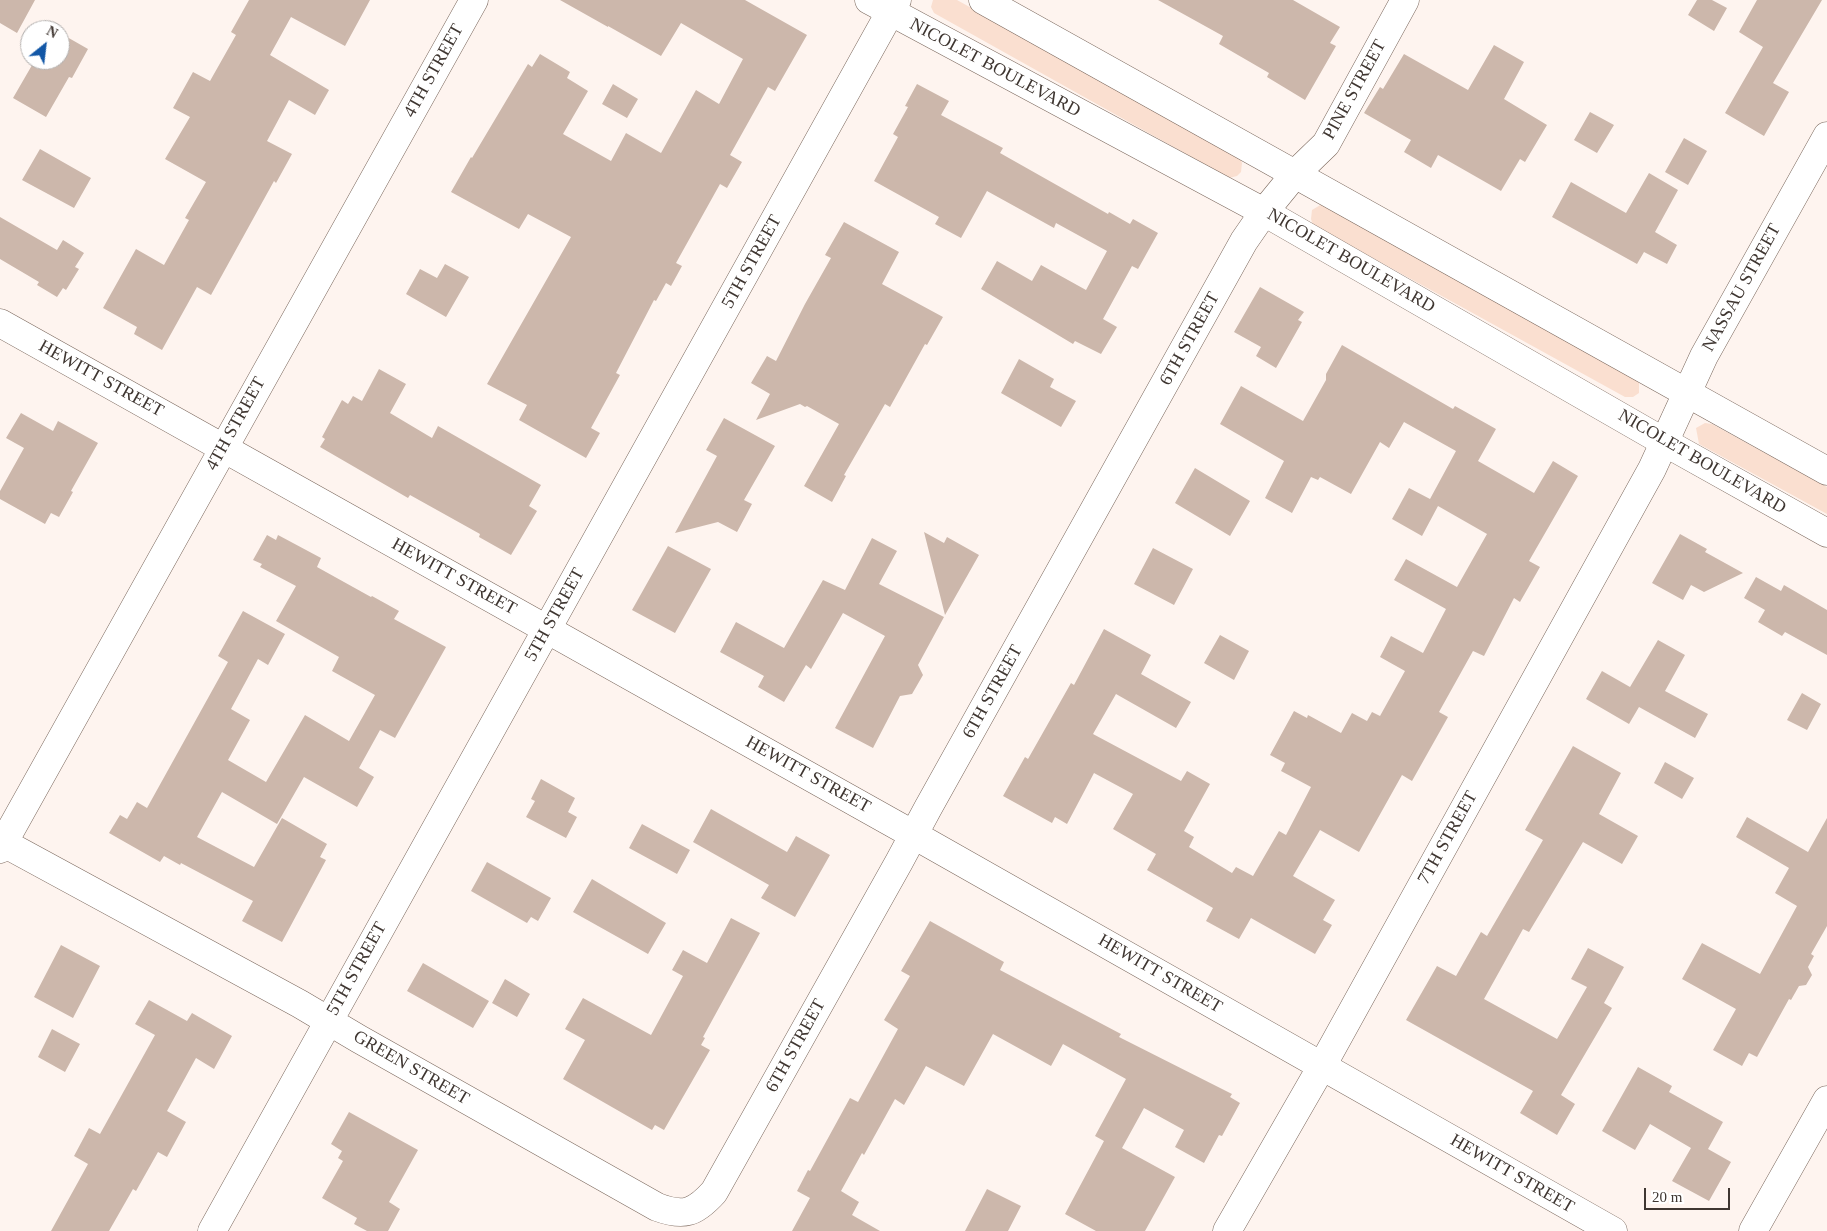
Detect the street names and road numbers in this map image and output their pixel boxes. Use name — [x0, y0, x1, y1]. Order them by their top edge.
street label: NICOLET BOULEVARD — [906, 14, 1084, 122]
street label: 4TH STREET — [399, 21, 469, 121]
street label: PINE STREET — [1319, 36, 1391, 144]
street label: NICOLET BOULEVARD — [1263, 204, 1439, 318]
street label: 5TH STREET — [717, 212, 787, 312]
street label: NASSAU STREET — [1698, 220, 1786, 356]
street label: 6TH STREET — [1155, 289, 1225, 389]
street label: HEWITT STREET — [35, 336, 167, 422]
street label: 4TH STREET — [201, 374, 271, 474]
street label: NICOLET BOULEVARD — [1614, 405, 1790, 519]
street label: HEWITT STREET — [388, 534, 520, 620]
street label: 5TH STREET — [520, 565, 590, 665]
street label: 6TH STREET — [958, 642, 1028, 742]
street label: HEWITT STREET — [742, 732, 874, 818]
street label: 7TH STREET — [1413, 788, 1483, 888]
street label: 5TH STREET — [322, 919, 392, 1019]
street label: HEWITT STREET — [1094, 930, 1226, 1018]
street label: 6TH STREET — [761, 996, 831, 1096]
street label: GREEN STREET — [349, 1026, 473, 1110]
street label: HEWITT STREET — [1446, 1130, 1578, 1218]

